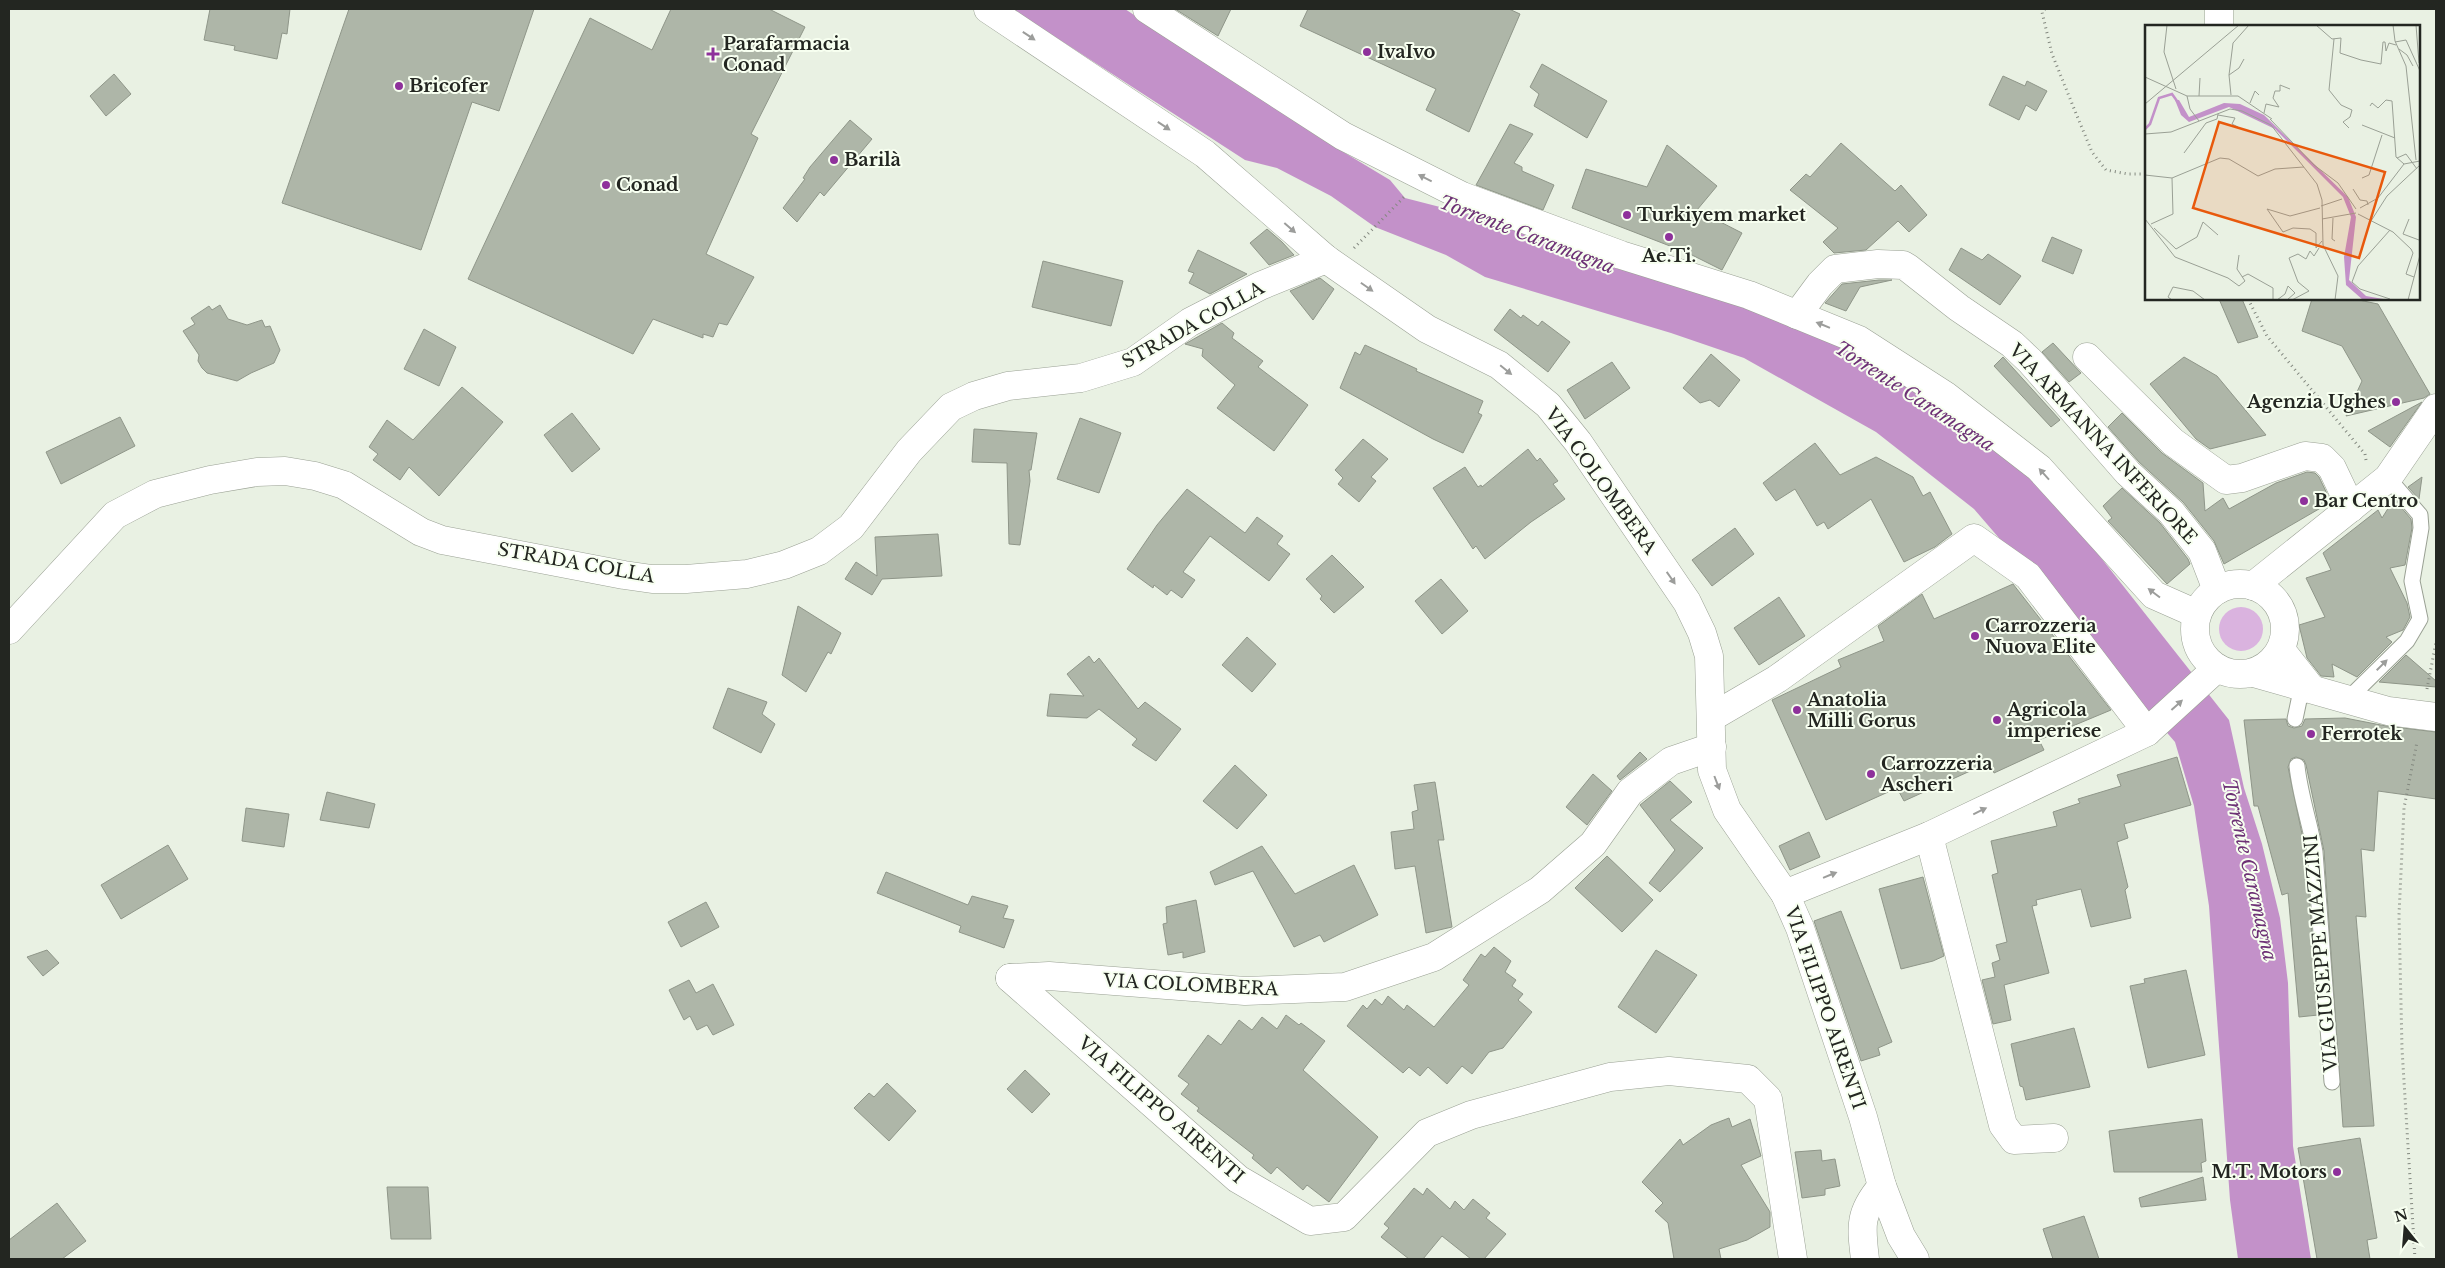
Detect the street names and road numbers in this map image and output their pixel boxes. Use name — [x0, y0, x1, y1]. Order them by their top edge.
street label: STRADA COLLA — [1118, 276, 1269, 373]
street label: VIA ARMANNA INFERIORE — [2004, 339, 2202, 549]
street label: VIA COLOMBERA — [1540, 403, 1662, 559]
street label: STRADA COLLA — [496, 538, 657, 588]
street label: VIA GIUSEPPE MAZZINI — [2300, 833, 2342, 1074]
street label: VIA FILIPPO AIRENTI — [1780, 903, 1870, 1112]
street label: VIA COLOMBERA — [1102, 969, 1280, 1001]
street label: VIA FILIPPO AIRENTI — [1073, 1031, 1249, 1188]

